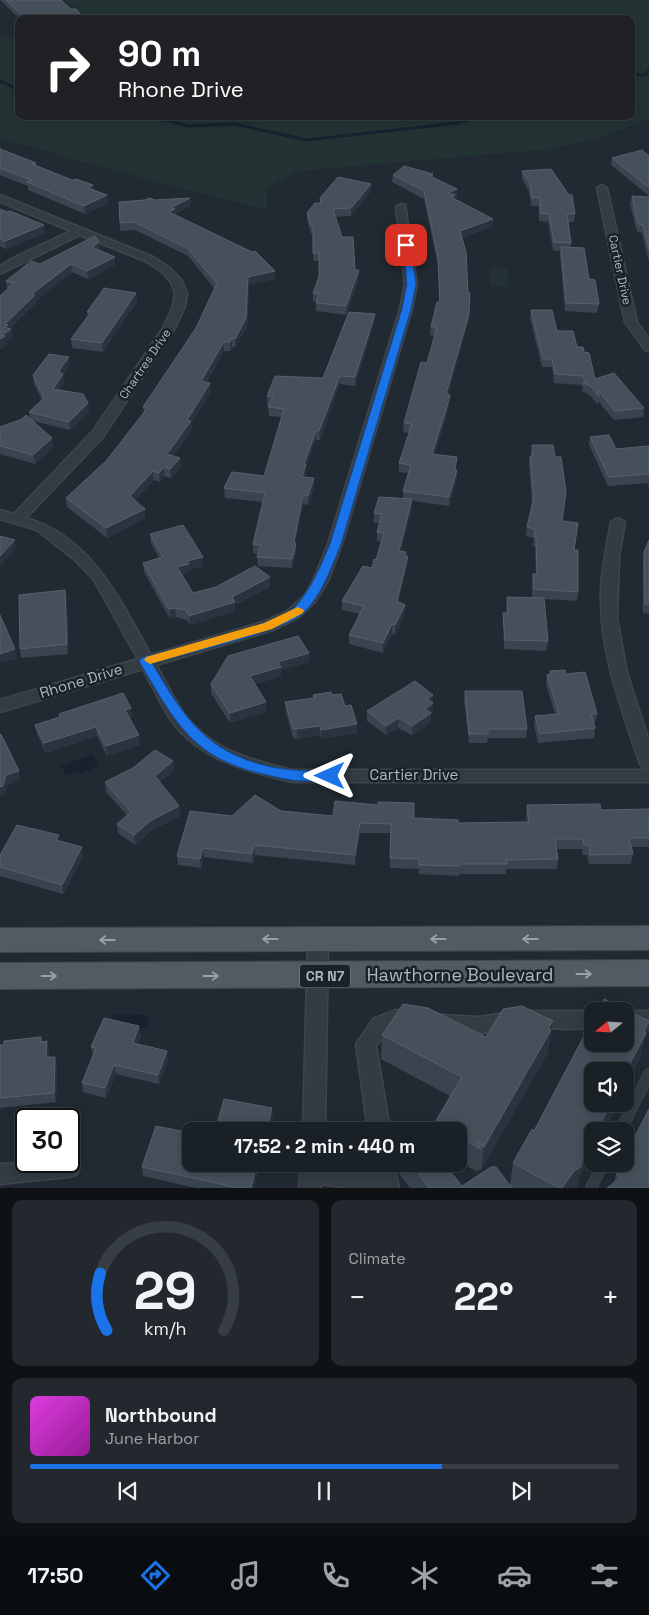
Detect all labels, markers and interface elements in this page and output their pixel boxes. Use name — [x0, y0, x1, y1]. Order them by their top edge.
text: 90 m — [118, 32, 201, 76]
icon: right — [35, 35, 100, 100]
text: Rhone Drive — [118, 75, 244, 103]
pin — [385, 224, 427, 266]
icon: arrive — [392, 231, 420, 259]
street label: Cartier Drive — [605, 234, 635, 306]
street label: Chartres Drive — [116, 326, 174, 402]
street label: Rhone Drive — [37, 659, 125, 702]
position arrow — [303, 749, 355, 801]
street label: Cartier Drive — [370, 765, 459, 784]
one-way arrow — [262, 934, 278, 944]
one-way arrow — [430, 934, 446, 944]
one-way arrow — [523, 934, 539, 944]
one-way arrow — [99, 935, 116, 945]
street label: Hawthorne Boulevard — [367, 963, 553, 986]
road number: CR N7 — [300, 964, 350, 988]
one-way arrow — [575, 969, 591, 979]
one-way arrow — [40, 971, 56, 981]
one-way arrow — [202, 971, 219, 981]
north arrow — [584, 1002, 634, 1052]
map controls — [584, 1002, 634, 1172]
button: sound — [584, 1062, 634, 1112]
speed limit sign: 30 — [15, 1108, 80, 1173]
button: layers — [584, 1122, 634, 1172]
text: 17:52 · 2 min · 440 m — [234, 1134, 415, 1159]
text: Climate — [349, 1248, 406, 1269]
text: 29 — [134, 1258, 197, 1324]
text: 22° — [454, 1273, 514, 1321]
text: − — [349, 1279, 366, 1315]
text: + — [602, 1279, 619, 1315]
text: km/h — [144, 1317, 187, 1340]
text: Northbound — [105, 1403, 217, 1428]
text: June Harbor — [105, 1428, 199, 1449]
icon: previous — [114, 1477, 142, 1505]
icon: pause — [310, 1477, 338, 1505]
icon: next — [507, 1477, 535, 1505]
icon: directions — [138, 1558, 173, 1593]
icon: music — [228, 1558, 263, 1593]
icon: phone — [318, 1558, 353, 1593]
icon: climate — [407, 1558, 442, 1593]
icon: car — [497, 1558, 532, 1593]
icon: filters — [587, 1558, 622, 1593]
text: 17:50 — [27, 1561, 84, 1589]

